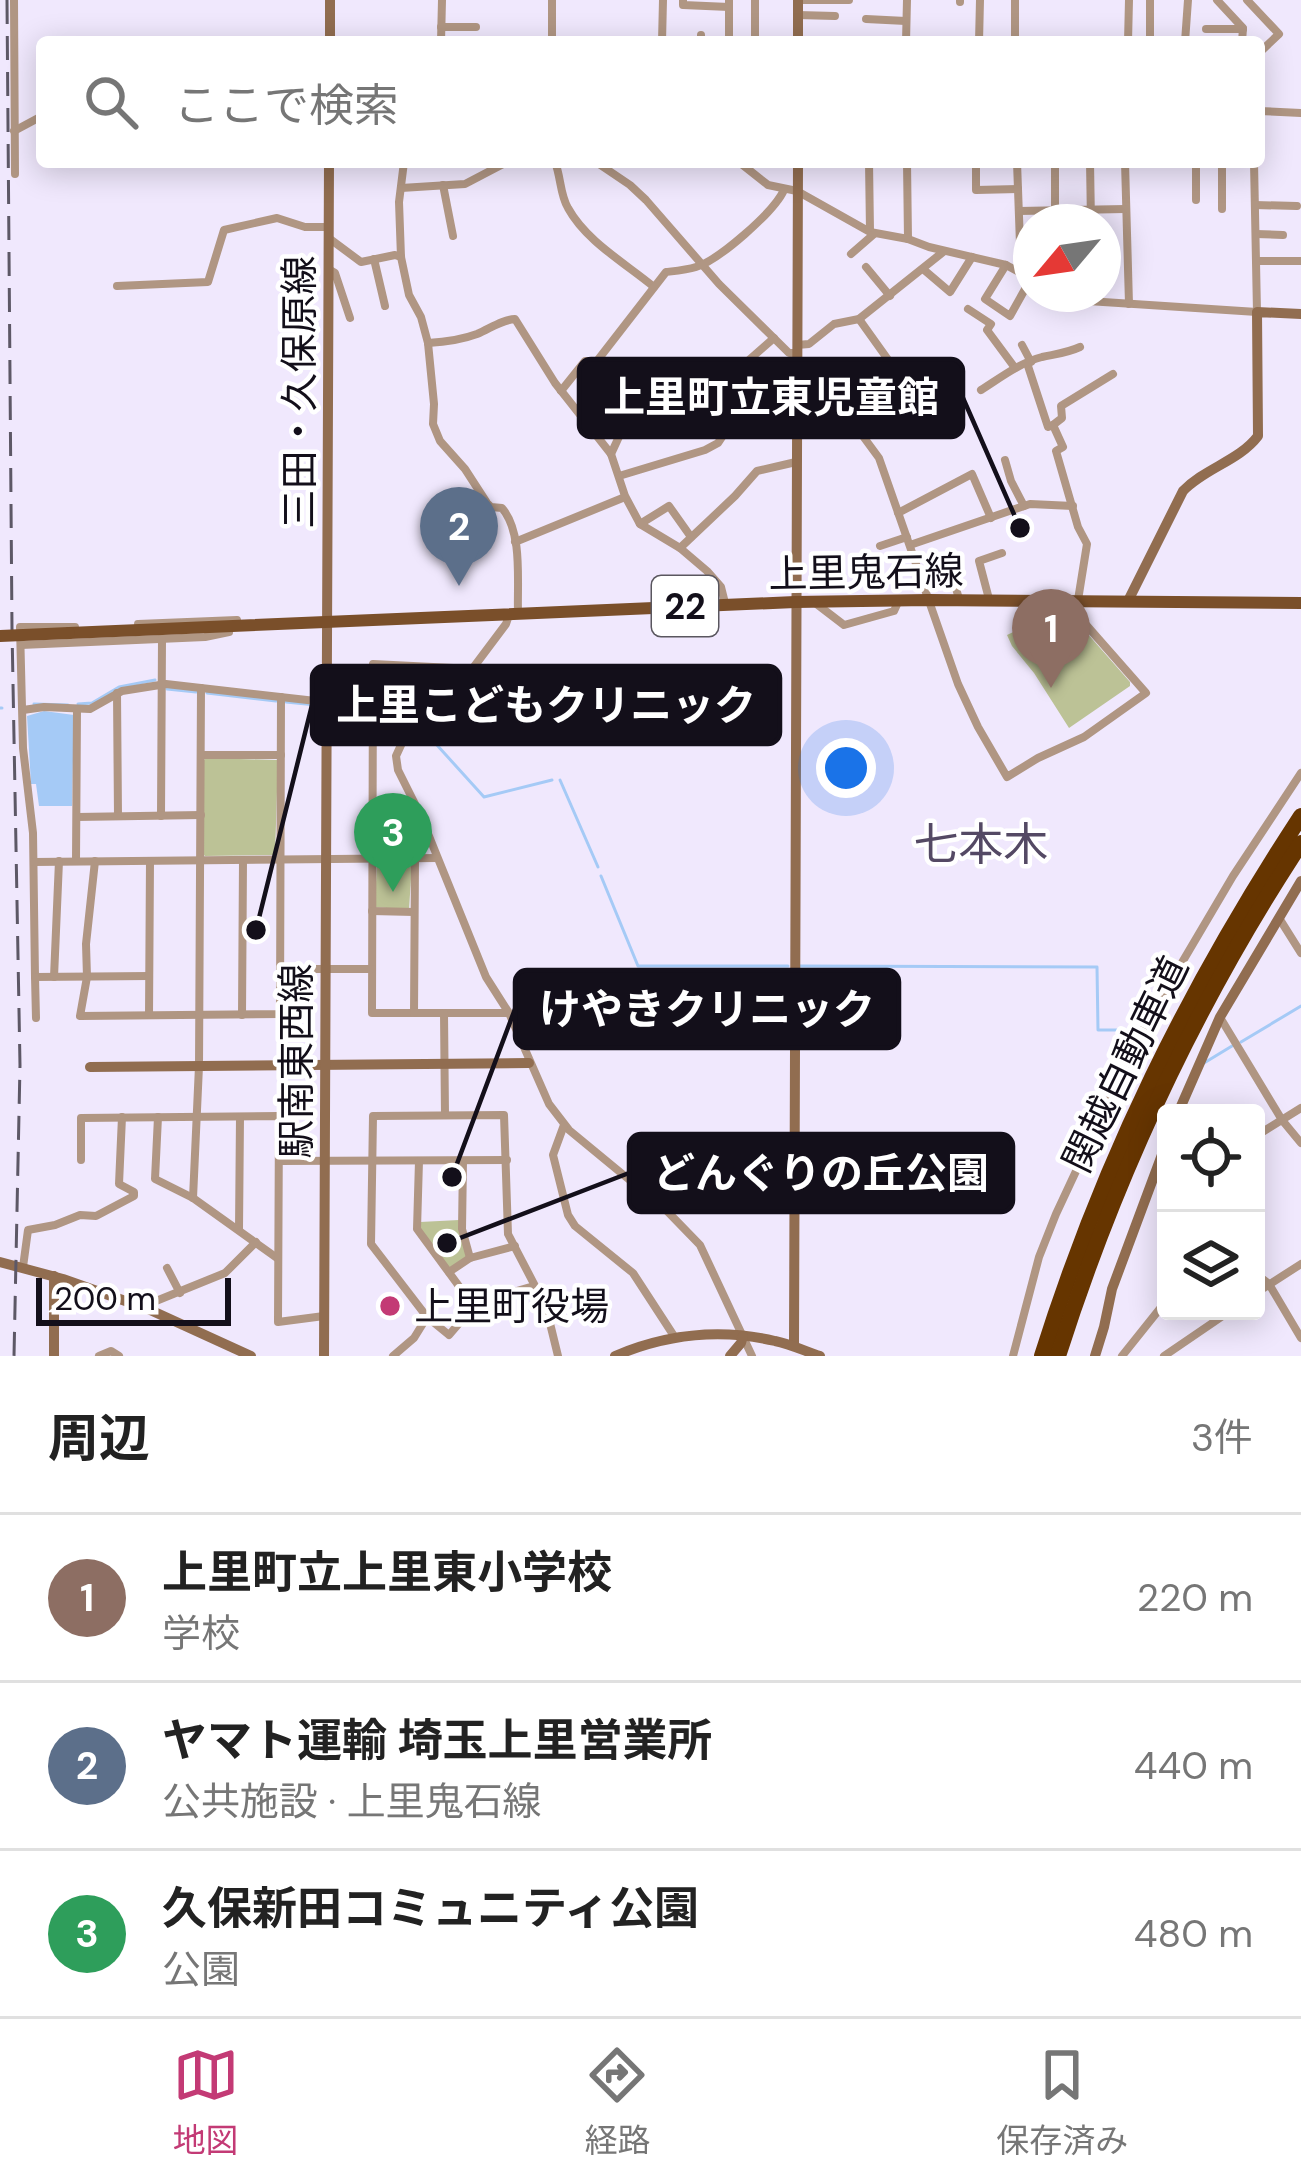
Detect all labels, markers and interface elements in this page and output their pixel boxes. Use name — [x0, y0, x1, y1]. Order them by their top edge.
search box — [36, 36, 1265, 168]
icon: search — [78, 69, 144, 135]
text: ここで検索 — [174, 76, 399, 135]
north arrow — [1013, 204, 1121, 312]
street label: 三田・久保原線 — [274, 255, 325, 529]
callout: 上里町立東児童館 — [579, 359, 963, 437]
text: 上里町立東児童館 — [603, 370, 939, 425]
pin: 2 — [420, 487, 498, 586]
street label: 上里鬼石線 — [768, 545, 964, 600]
road number: 22 — [652, 576, 718, 636]
pin: 1 — [1012, 589, 1090, 688]
callout: 上里こどもクリニック — [312, 666, 780, 744]
text: 上里こどもクリニック — [336, 678, 756, 733]
your location — [816, 738, 876, 798]
pin: 3 — [354, 793, 432, 892]
district label: 七本木 — [913, 815, 1049, 874]
street label: 関越自動車道 — [1051, 948, 1200, 1181]
street label: 駅南東西線 — [271, 963, 322, 1159]
callout: けやきクリニック — [515, 970, 899, 1048]
text: けやきクリニック — [539, 982, 875, 1037]
map controls — [1157, 1104, 1265, 1320]
button: locate — [1157, 1104, 1265, 1212]
callout: どんぐりの丘公園 — [629, 1134, 1013, 1212]
text: どんぐりの丘公園 — [653, 1146, 989, 1201]
button: layers — [1157, 1212, 1265, 1320]
scale bar — [36, 1272, 231, 1325]
text: 200 m — [54, 1277, 156, 1320]
place label: 上里町役場 — [414, 1281, 609, 1332]
marker: 上里町役場 — [377, 1293, 403, 1319]
text: 周辺 — [48, 1405, 150, 1472]
text: 3件 — [1191, 1412, 1253, 1463]
text: 上里町立上里東小学校 — [162, 1543, 612, 1602]
text: 1 — [80, 1572, 94, 1623]
text: 220 m — [1137, 1572, 1253, 1623]
text: 学校 — [162, 1608, 240, 1659]
text: ヤマト運輸 埼玉上里営業所 — [162, 1711, 713, 1770]
text: 2 — [76, 1740, 98, 1791]
text: 440 m — [1134, 1740, 1253, 1791]
text: 公共施設 · 上里鬼石線 — [162, 1776, 541, 1827]
text: 久保新田コミュニティ公園 — [162, 1879, 699, 1938]
text: 3 — [75, 1908, 99, 1959]
text: 480 m — [1134, 1908, 1253, 1959]
text: 公園 — [162, 1944, 240, 1995]
tab: 地図 — [173, 2042, 239, 2162]
tab: 経路 — [584, 2042, 650, 2162]
tab: 保存済み — [996, 2042, 1128, 2162]

